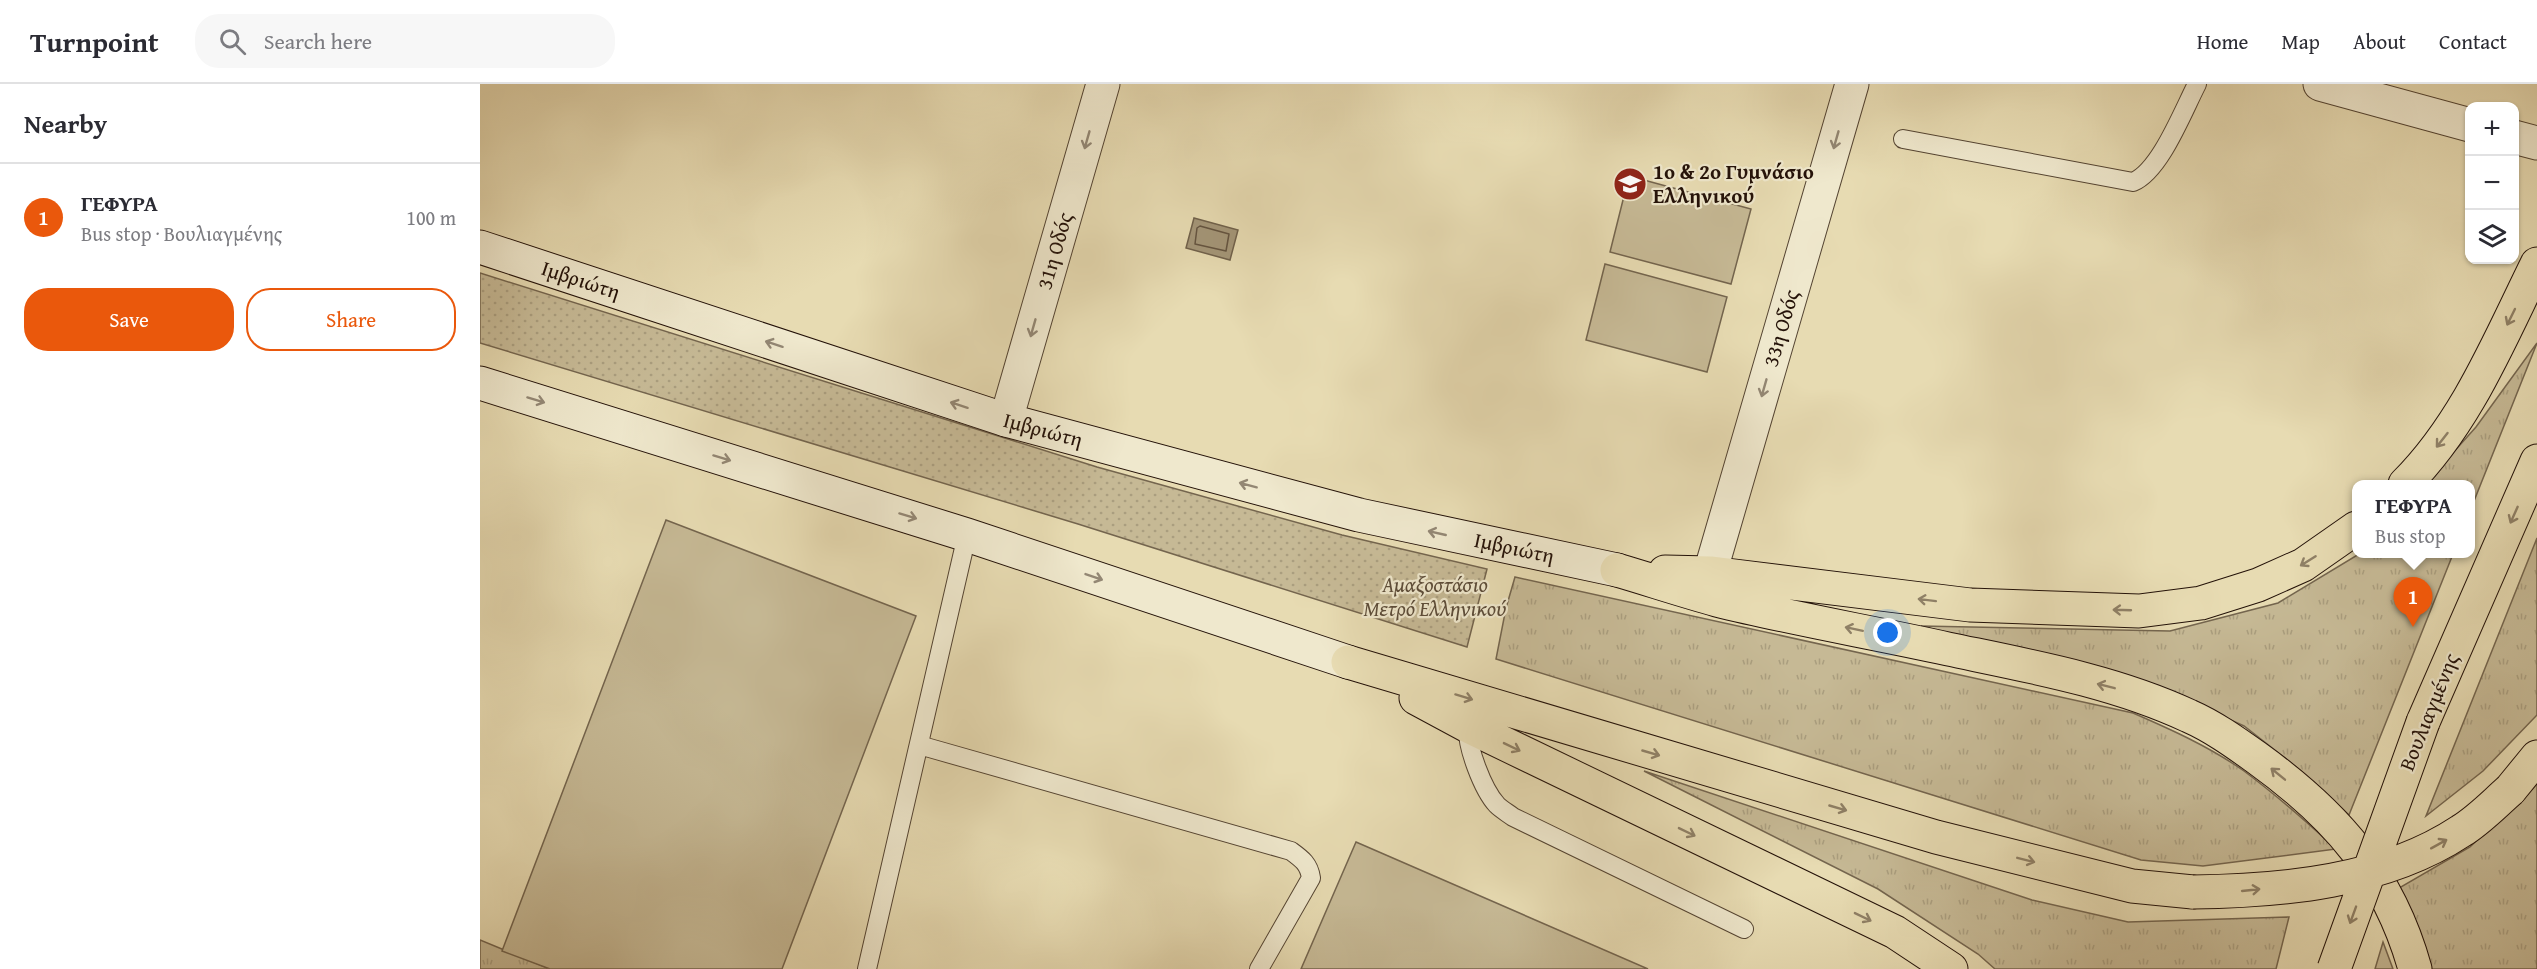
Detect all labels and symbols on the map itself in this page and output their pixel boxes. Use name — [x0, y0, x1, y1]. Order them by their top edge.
one-way arrow — [1081, 130, 1092, 149]
one-way arrow — [1830, 130, 1841, 149]
place label: 1ο & 2ο Γυμνάσιο Ελληνικού — [1653, 156, 1814, 211]
school or university icon: 1ο & 2ο Γυμνάσιο Ελληνικού — [1612, 166, 1648, 202]
street label: 31η Οδός — [1028, 208, 1080, 293]
street label: Ιμβριώτη — [537, 252, 624, 307]
street label: 33η Οδός — [1755, 286, 1807, 370]
one-way arrow — [2505, 307, 2516, 325]
one-way arrow — [1027, 318, 1038, 337]
one-way arrow — [765, 337, 784, 348]
one-way arrow — [1758, 378, 1769, 397]
one-way arrow — [526, 396, 545, 407]
one-way arrow — [950, 398, 969, 409]
street label: Ιμβριώτη — [1000, 404, 1086, 455]
one-way arrow — [2436, 432, 2449, 448]
one-way arrow — [712, 454, 731, 465]
one-way arrow — [1239, 479, 1258, 490]
one-way arrow — [2507, 505, 2519, 523]
one-way arrow — [898, 511, 917, 522]
street label: Ιμβριώτη — [1471, 524, 1557, 571]
one-way arrow — [1428, 526, 1447, 538]
one-way arrow — [2300, 555, 2317, 567]
park label: Αμαξοστάσιο Μετρό Ελληνικού — [1364, 569, 1506, 624]
one-way arrow — [1084, 572, 1103, 583]
pin: 1 — [2394, 578, 2432, 627]
one-way arrow — [1918, 594, 1938, 605]
one-way arrow — [2112, 605, 2132, 616]
your location — [1873, 618, 1902, 647]
one-way arrow — [1845, 623, 1865, 634]
street label: Βουλιαγμένης — [2391, 648, 2466, 775]
one-way arrow — [2097, 679, 2116, 691]
one-way arrow — [1454, 692, 1473, 703]
one-way arrow — [1502, 741, 1520, 753]
one-way arrow — [1641, 748, 1660, 759]
one-way arrow — [2271, 767, 2286, 781]
one-way arrow — [1828, 803, 1847, 814]
one-way arrow — [1678, 826, 1696, 838]
one-way arrow — [2430, 838, 2447, 850]
one-way arrow — [2016, 854, 2035, 866]
one-way arrow — [2241, 884, 2261, 895]
one-way arrow — [2347, 905, 2358, 924]
one-way arrow — [1854, 911, 1872, 923]

